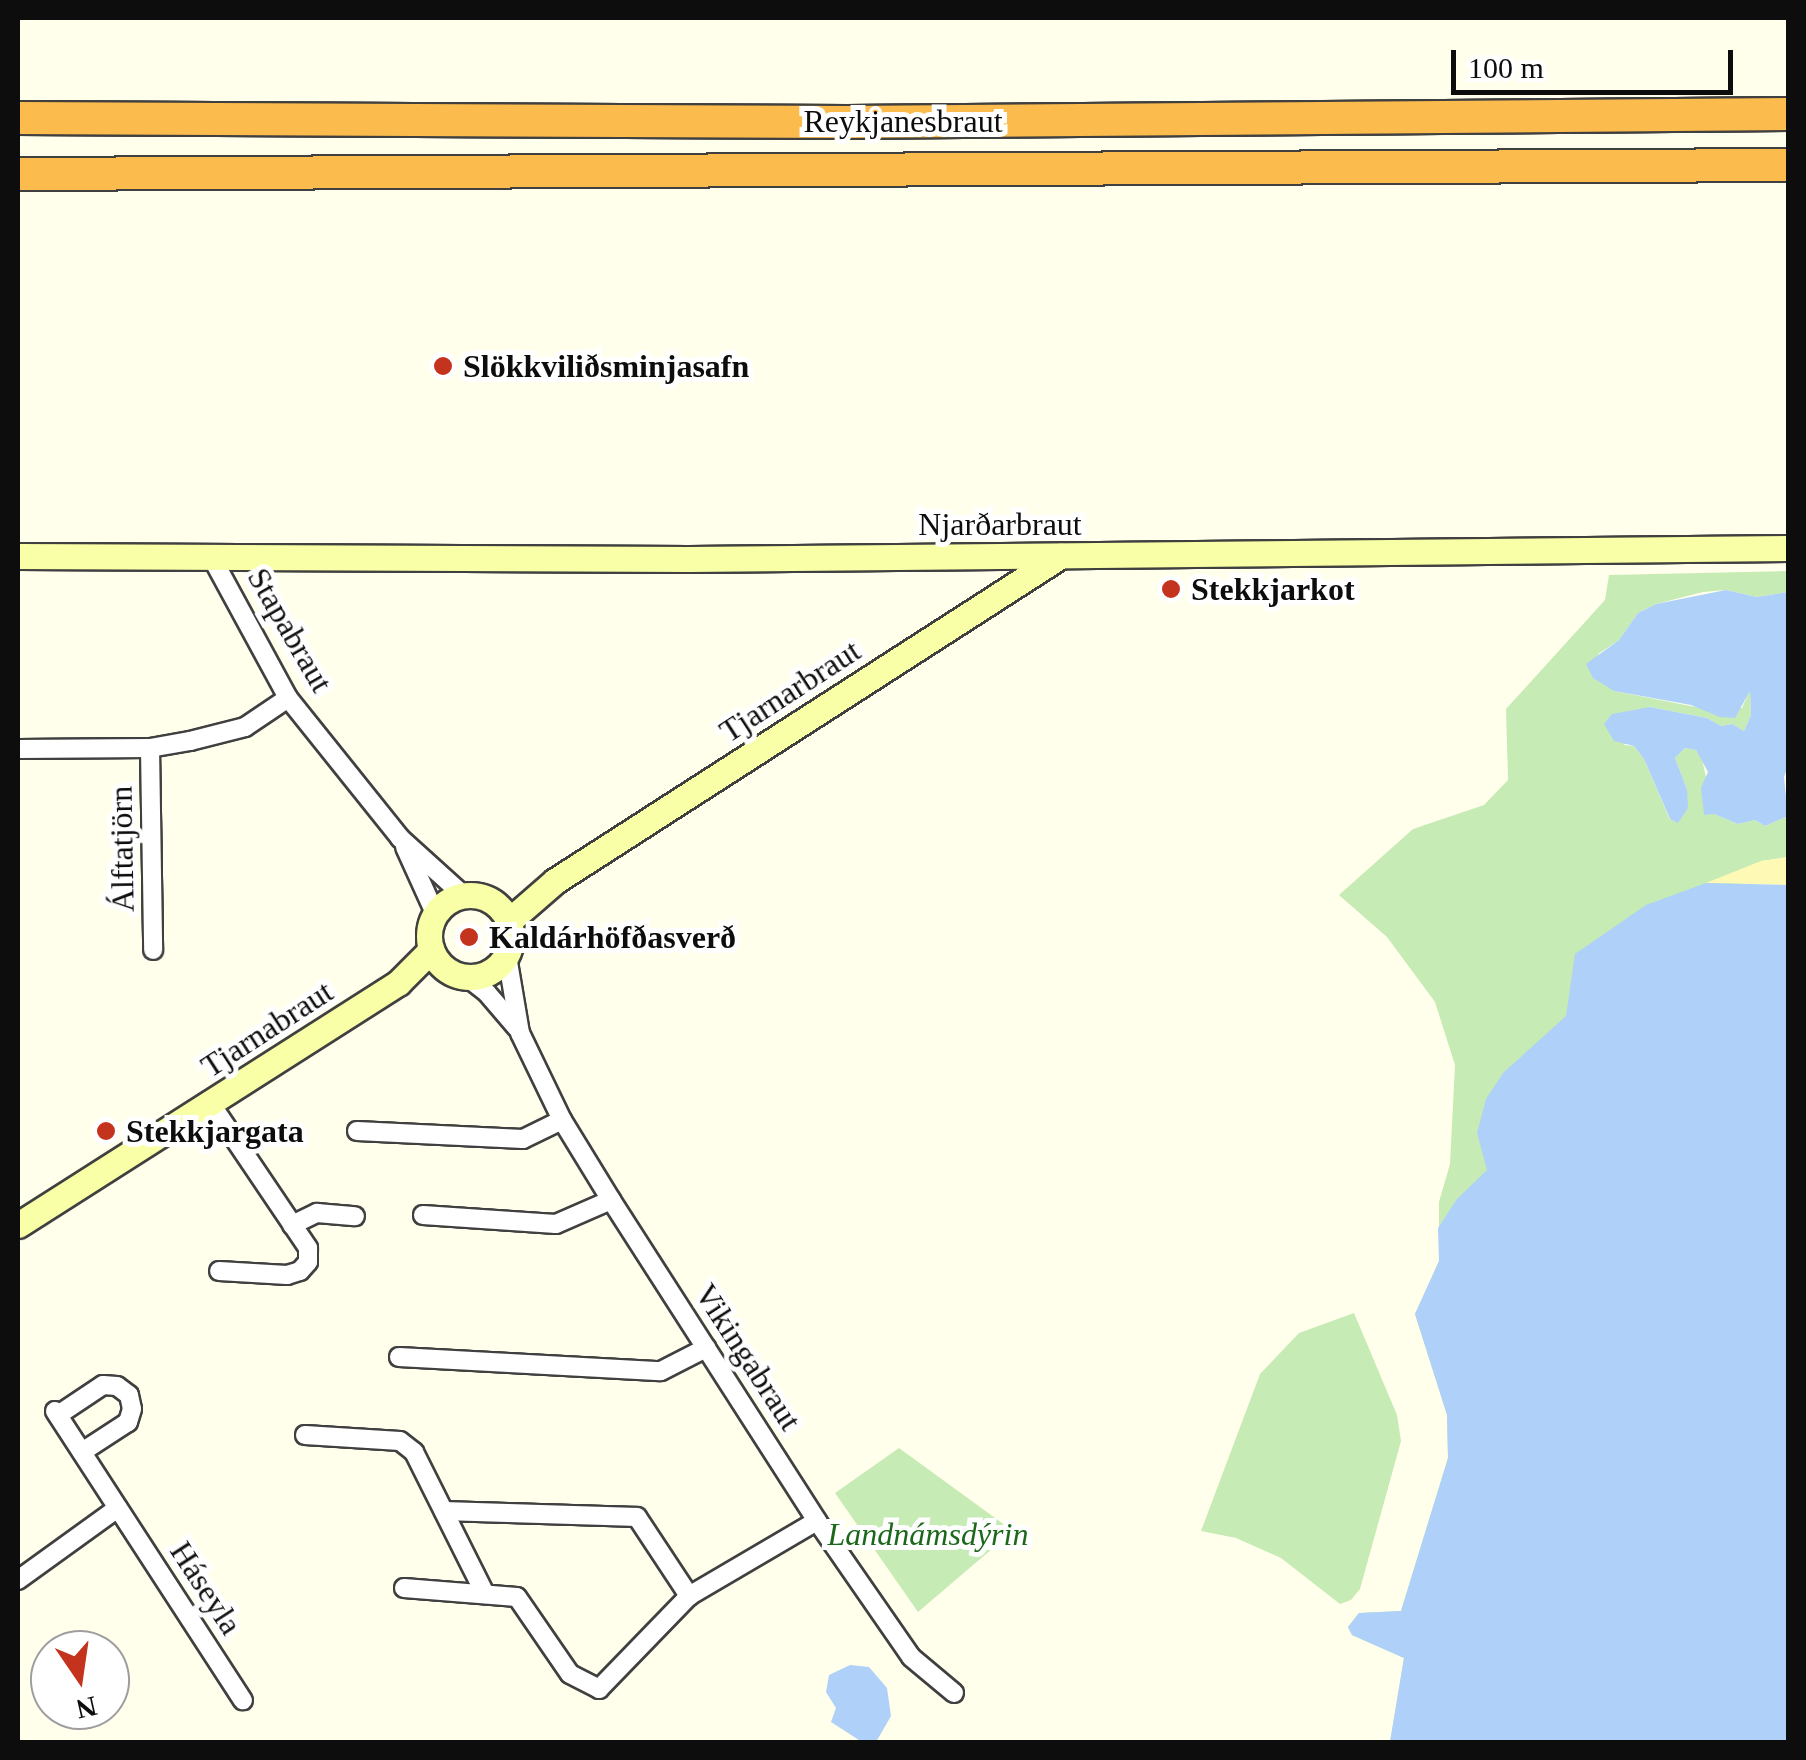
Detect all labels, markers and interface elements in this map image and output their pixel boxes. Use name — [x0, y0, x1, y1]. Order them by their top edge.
scale bar — [1456, 30, 1738, 92]
text: 100 m — [1468, 51, 1544, 84]
street label: Reykjanesbraut — [803, 102, 1003, 140]
place label: Slökkviliðsminjasafn — [463, 347, 749, 385]
marker: Slökkviliðsminjasafn — [432, 355, 454, 377]
street label: Njarðarbraut — [918, 505, 1082, 543]
street label: Stapabraut — [239, 561, 341, 699]
place label: Stekkjarkot — [1191, 570, 1355, 608]
marker: Stekkjarkot — [1160, 578, 1182, 600]
street label: Tjarnarbraut — [712, 631, 868, 751]
street label: Álftatjörn — [102, 786, 142, 912]
place label: Kaldárhöfðasverð — [489, 918, 736, 956]
marker: Kaldárhöfðasverð — [458, 926, 480, 948]
street label: Tjarnabraut — [194, 972, 340, 1086]
place label: Stekkjargata — [126, 1112, 304, 1150]
marker: Stekkjargata — [95, 1120, 117, 1142]
street label: Vikingabraut — [686, 1277, 810, 1437]
park label: Landnámsdýrin — [828, 1515, 1028, 1553]
street label: Háseyla — [162, 1534, 250, 1642]
north arrow — [30, 1630, 130, 1730]
text: N — [73, 1690, 100, 1725]

